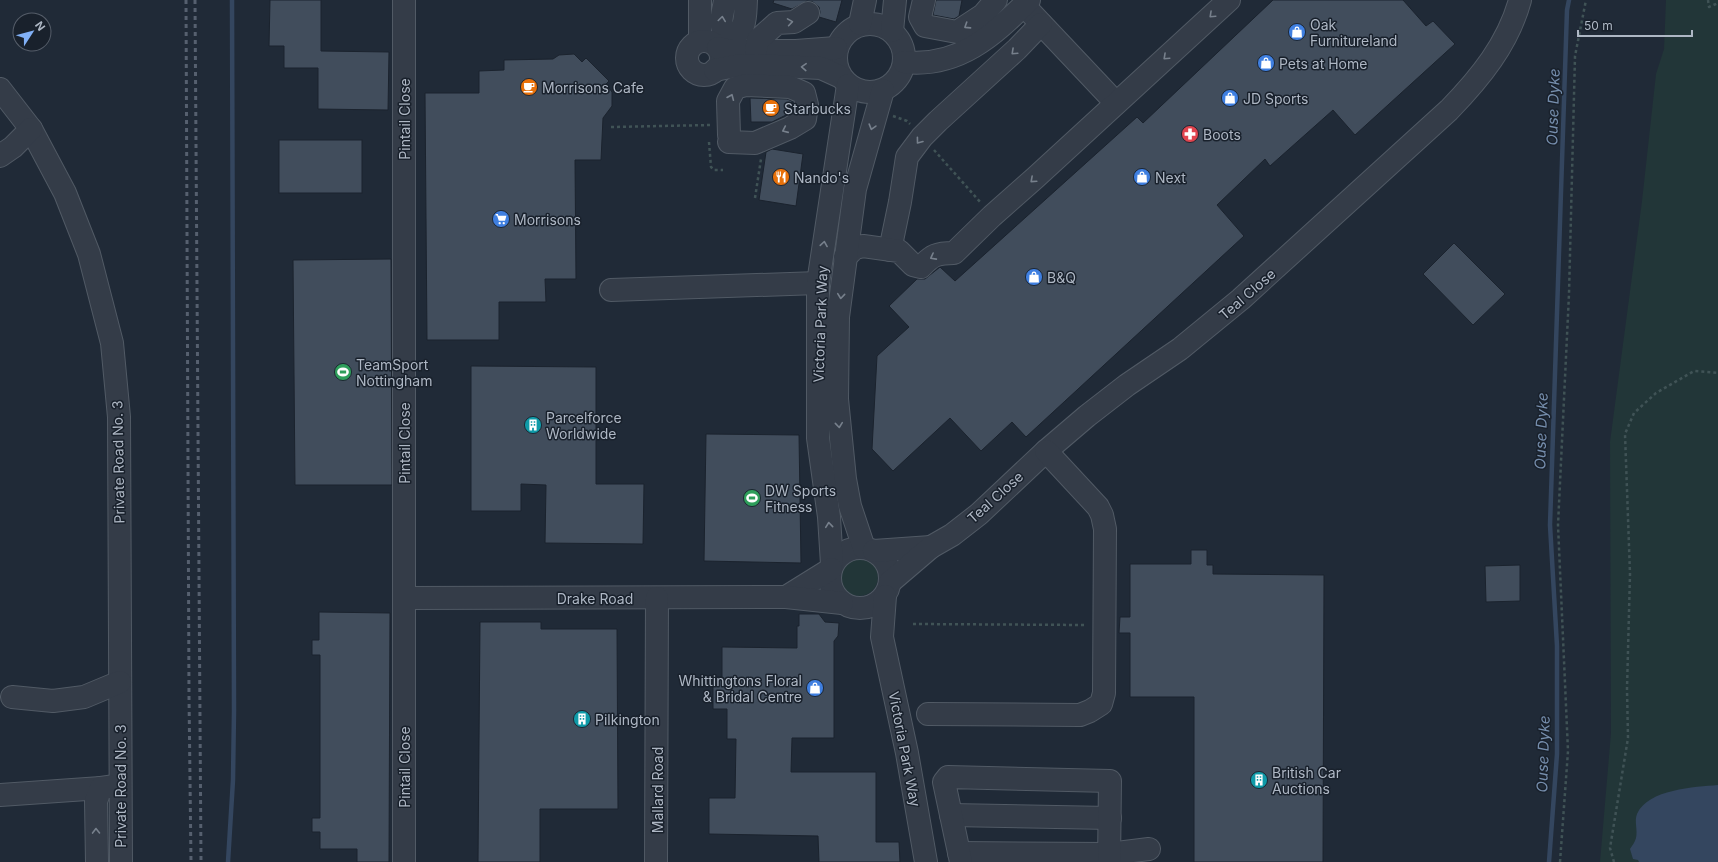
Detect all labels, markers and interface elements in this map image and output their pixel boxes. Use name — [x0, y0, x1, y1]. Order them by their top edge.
one-way arrow — [1209, 11, 1216, 18]
north arrow — [12, 12, 52, 52]
scale bar — [1578, 12, 1692, 38]
one-way arrow — [717, 16, 726, 22]
place label: Oak Furnitureland — [1310, 16, 1397, 49]
one-way arrow — [787, 18, 793, 27]
text: 50 m — [1584, 18, 1613, 33]
text: N — [32, 19, 48, 34]
one-way arrow — [965, 21, 972, 28]
shop icon: Oak Furnitureland — [1287, 22, 1307, 42]
one-way arrow — [1011, 47, 1019, 55]
one-way arrow — [1163, 52, 1171, 60]
shop icon: Pets at Home — [1256, 53, 1276, 73]
place label: Pets at Home — [1279, 55, 1367, 72]
one-way arrow — [801, 63, 807, 71]
water label: Ouse Dyke — [1542, 68, 1564, 146]
cafe icon: Morrisons Cafe — [519, 77, 539, 97]
street label: Pintail Close — [396, 78, 413, 160]
place label: Morrisons Cafe — [542, 79, 644, 96]
shop icon: JD Sports — [1220, 88, 1240, 108]
place label: JD Sports — [1243, 90, 1308, 107]
one-way arrow — [726, 93, 734, 101]
cafe icon: Starbucks — [761, 98, 781, 118]
place label: Starbucks — [784, 100, 851, 117]
one-way arrow — [868, 123, 877, 130]
pharmacy icon: Boots — [1180, 124, 1200, 144]
one-way arrow — [782, 125, 789, 133]
place label: Boots — [1203, 126, 1241, 143]
one-way arrow — [917, 136, 924, 143]
restaurant icon: Nando's — [771, 167, 791, 187]
shop icon: Next — [1132, 167, 1152, 187]
place label: Nando's — [794, 169, 849, 186]
place label: Next — [1155, 169, 1186, 186]
one-way arrow — [1031, 175, 1038, 182]
supermarket icon: Morrisons — [491, 209, 511, 229]
place label: Morrisons — [514, 211, 581, 228]
one-way arrow — [820, 241, 828, 248]
one-way arrow — [930, 252, 937, 260]
street label: Victoria Park Way — [809, 265, 831, 383]
street label: Teal Close — [1215, 265, 1279, 323]
shop icon: B&Q — [1024, 267, 1044, 287]
place label: B&Q — [1047, 269, 1076, 286]
one-way arrow — [836, 293, 845, 299]
place label: TeamSport Nottingham — [356, 356, 432, 389]
sports icon: TeamSport Nottingham — [333, 362, 353, 382]
water label: Ouse Dyke — [1530, 392, 1552, 470]
street label: Private Road No. 3 — [108, 400, 128, 524]
street label: Pintail Close — [396, 402, 413, 484]
place label: Parcelforce Worldwide — [546, 409, 622, 442]
building icon: Parcelforce Worldwide — [523, 415, 543, 435]
one-way arrow — [835, 422, 844, 428]
street label: Teal Close — [964, 468, 1026, 526]
place label: DW Sports Fitness — [765, 482, 836, 515]
sports icon: DW Sports Fitness — [742, 488, 762, 508]
one-way arrow — [825, 522, 834, 528]
street label: Drake Road — [557, 590, 633, 607]
place label: Whittingtons Floral & Bridal Centre — [678, 672, 802, 705]
shop icon: Whittingtons Floral & Bridal Centre — [805, 678, 825, 698]
street label: Victoria Park Way — [885, 690, 925, 808]
building icon: Pilkington — [572, 709, 592, 729]
place label: Pilkington — [595, 711, 660, 728]
water label: Ouse Dyke — [1532, 715, 1554, 793]
street label: Private Road No. 3 — [112, 724, 129, 848]
street label: Pintail Close — [396, 726, 413, 808]
street label: Mallard Road — [649, 747, 666, 833]
place label: British Car Auctions — [1272, 764, 1341, 797]
building icon: British Car Auctions — [1249, 770, 1269, 790]
one-way arrow — [92, 828, 101, 834]

